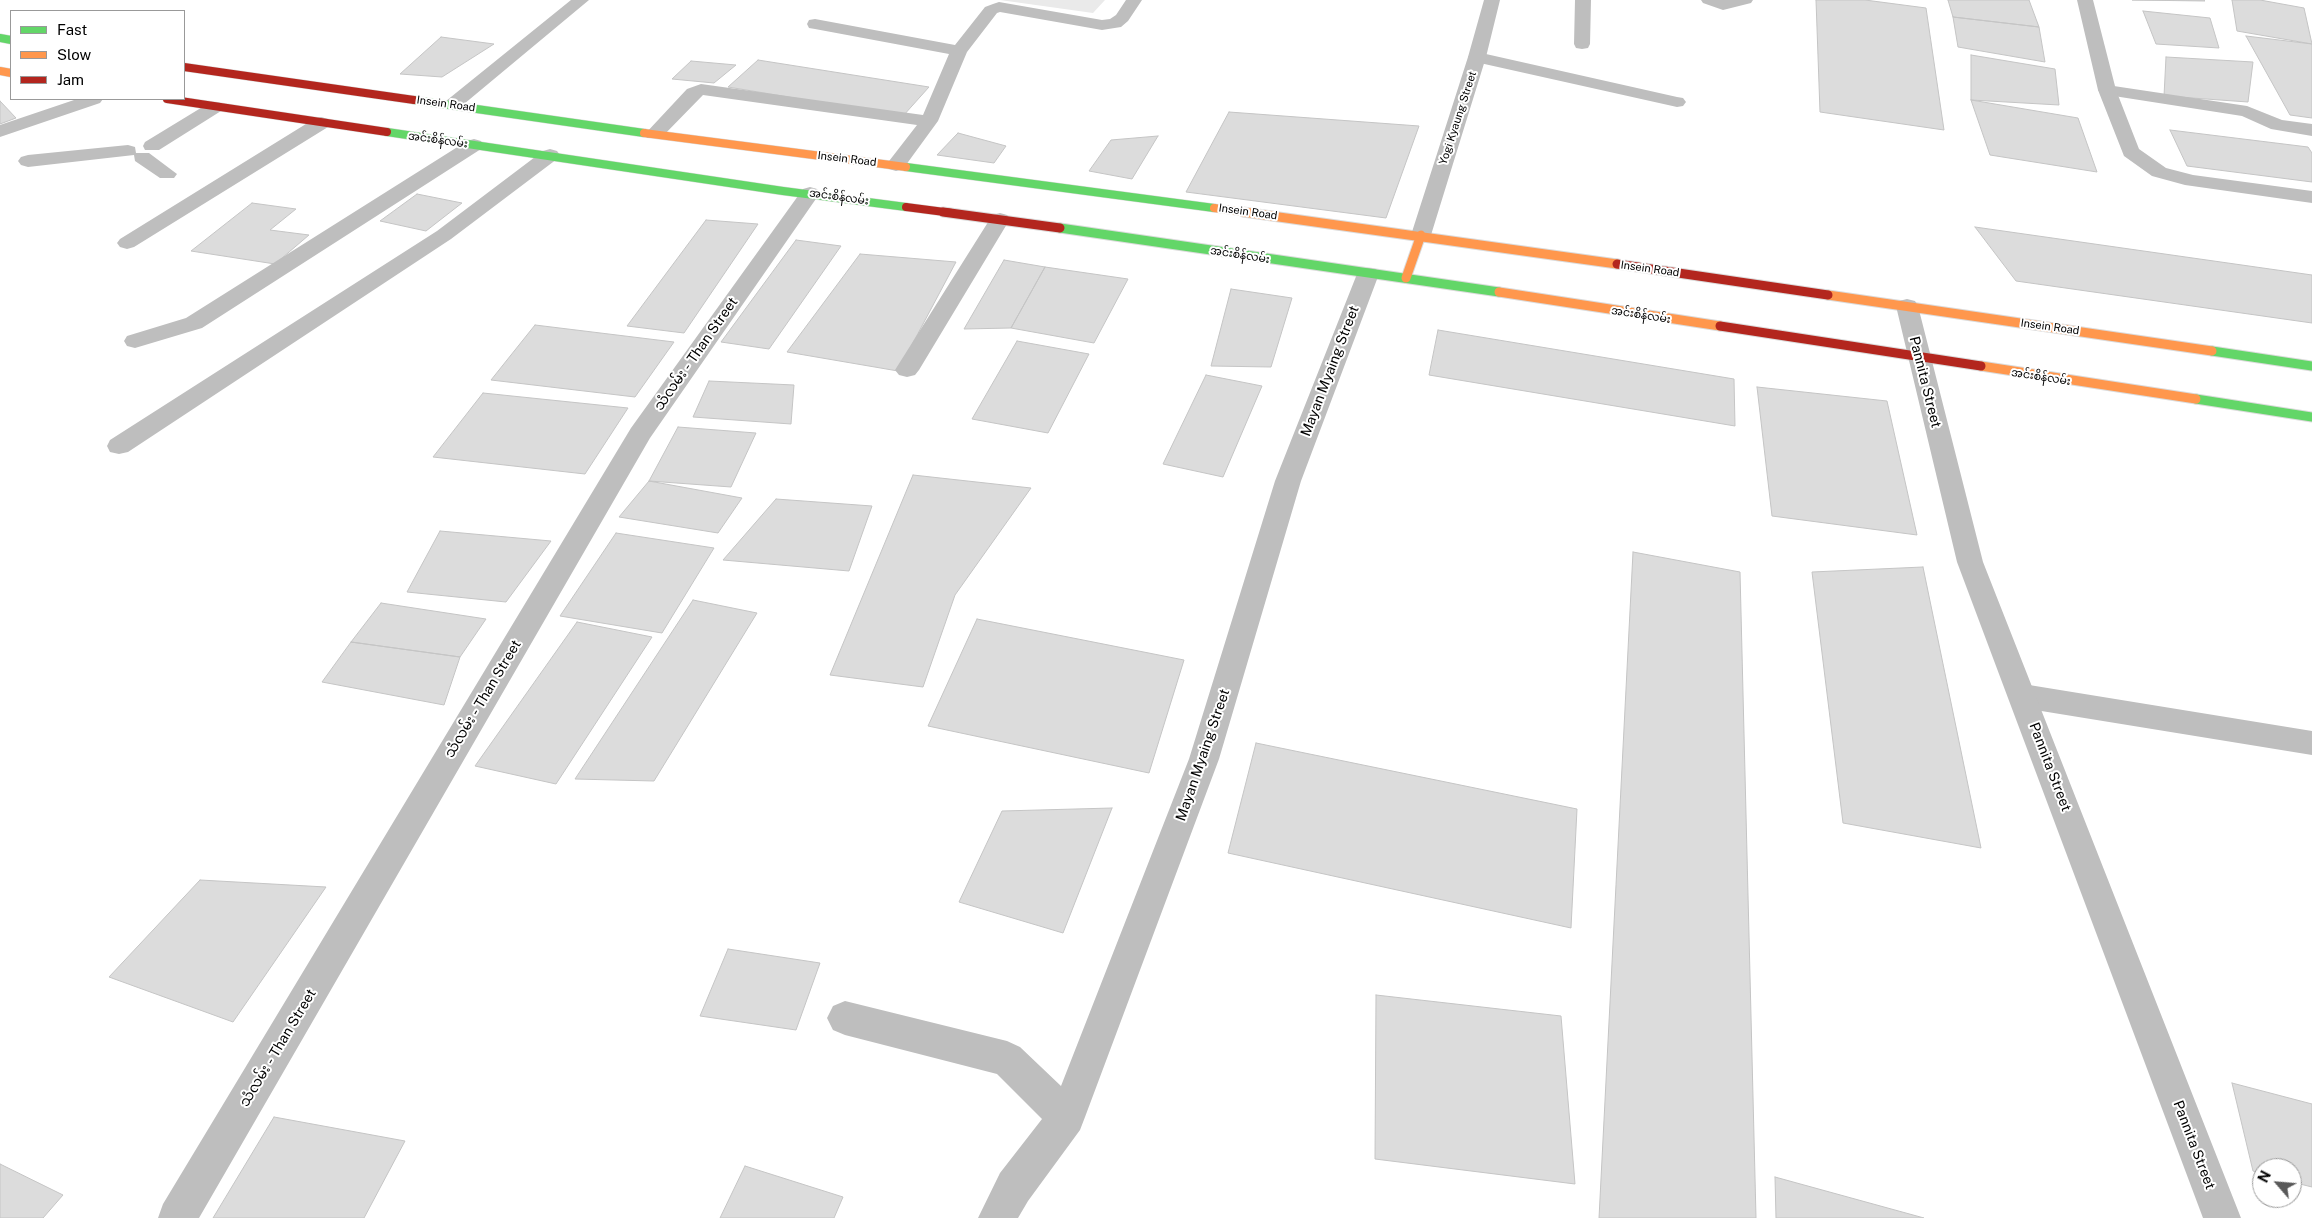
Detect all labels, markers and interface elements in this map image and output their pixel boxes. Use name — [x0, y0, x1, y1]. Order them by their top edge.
legend — [10, 10, 185, 100]
text: Fast — [57, 21, 87, 38]
text: Slow — [57, 46, 91, 63]
street label: Yogi Kyaung Street — [1437, 69, 1479, 167]
text: Jam — [57, 71, 84, 88]
street label: Insein Road — [416, 93, 476, 115]
street label: အင်းစိန်လမ်း — [407, 129, 469, 151]
street label: Insein Road — [817, 149, 877, 169]
street label: အင်းစိန်လမ်း — [808, 186, 870, 208]
street label: Insein Road — [1218, 201, 1278, 223]
street label: အင်းစိန်လမ်း — [1209, 244, 1271, 266]
street label: Insein Road — [1620, 258, 1680, 280]
street label: သံလမ်း - Than Street — [651, 294, 741, 414]
street label: Mayan Myaing Street — [1297, 303, 1363, 439]
street label: အင်းစိန်လမ်း — [1610, 304, 1672, 326]
street label: Insein Road — [2020, 316, 2080, 338]
street label: Pannita Street — [1906, 335, 1944, 429]
street label: အင်းစိန်လမ်း — [2010, 366, 2072, 388]
street label: သံလမ်း - Than Street — [441, 637, 525, 761]
street label: Mayan Myaing Street — [1173, 687, 1233, 823]
street label: Pannita Street — [2025, 720, 2075, 814]
street label: သံလမ်း - Than Street — [236, 986, 320, 1110]
street label: Pannita Street — [2169, 1098, 2219, 1192]
north arrow — [2252, 1158, 2302, 1208]
text: N — [2255, 1168, 2274, 1185]

